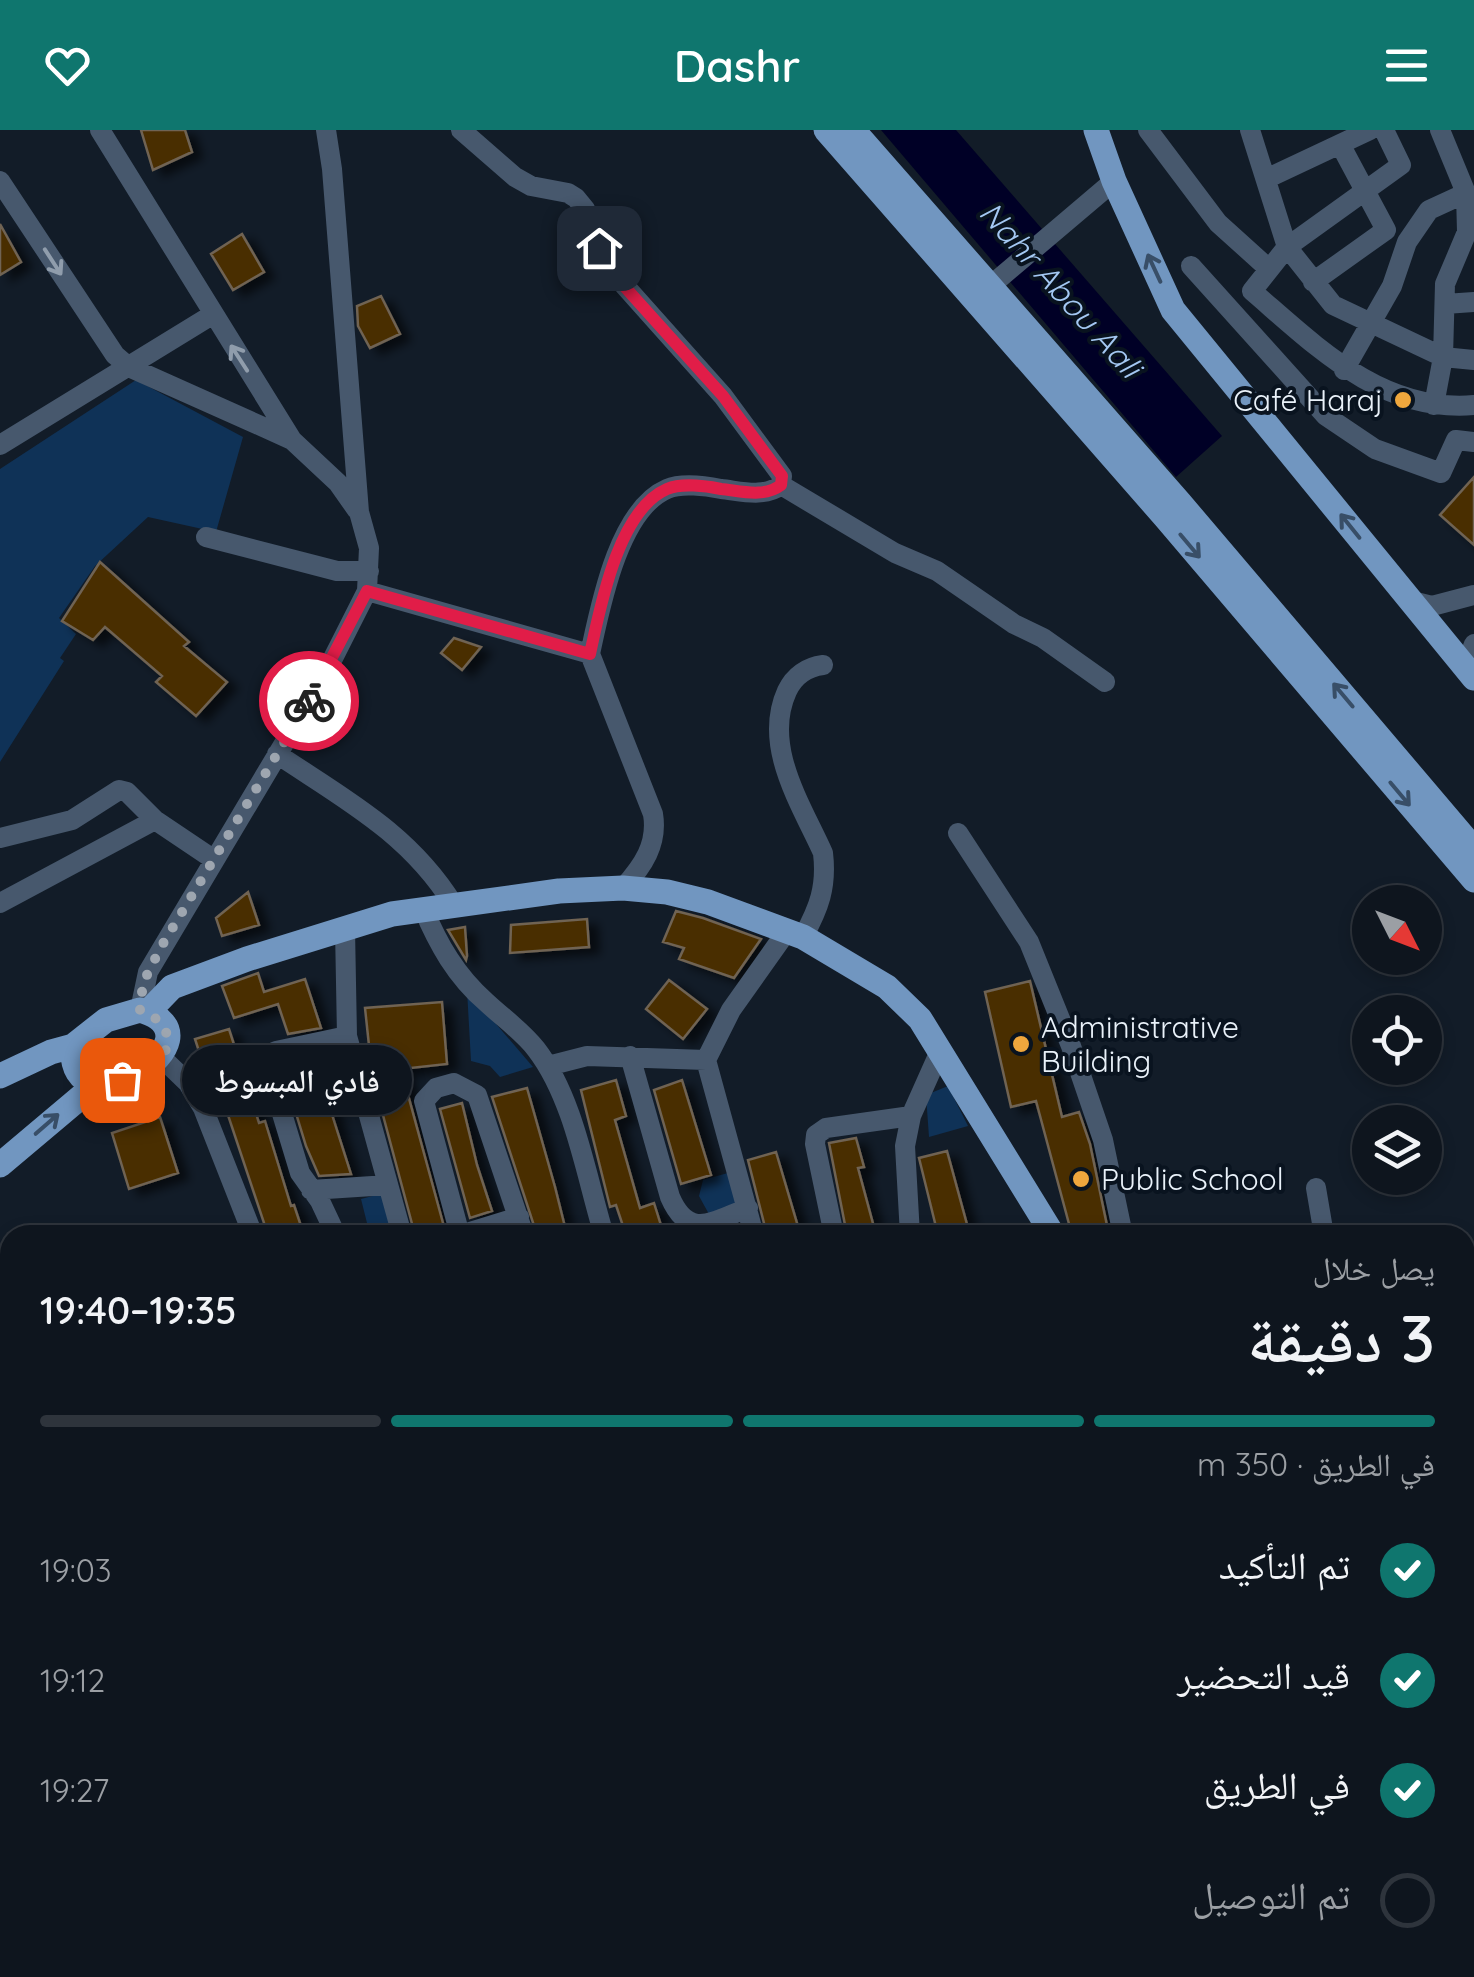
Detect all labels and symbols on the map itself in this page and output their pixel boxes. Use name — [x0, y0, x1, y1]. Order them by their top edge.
water label: Nahr Abou Aali — [971, 193, 1153, 388]
pin — [557, 206, 642, 291]
one-way arrow — [43, 248, 64, 276]
one-way arrow — [1143, 254, 1162, 284]
one-way arrow — [229, 344, 249, 373]
place label: Café Haraj — [1233, 381, 1383, 419]
marker: Café Haraj — [1392, 389, 1414, 411]
one-way arrow — [1339, 513, 1361, 539]
one-way arrow — [1178, 533, 1201, 558]
courier — [259, 651, 359, 751]
one-way arrow — [1332, 682, 1354, 708]
one-way arrow — [1389, 780, 1411, 806]
north arrow — [1352, 885, 1442, 975]
place label: Administrative Building — [1041, 1008, 1239, 1080]
marker: Administrative Building — [1010, 1033, 1032, 1055]
pin — [80, 1038, 165, 1123]
callout: فادي المبسوط — [182, 1045, 412, 1115]
one-way arrow — [34, 1112, 59, 1135]
place label: Public School — [1101, 1160, 1284, 1198]
marker: Public School — [1070, 1168, 1092, 1190]

